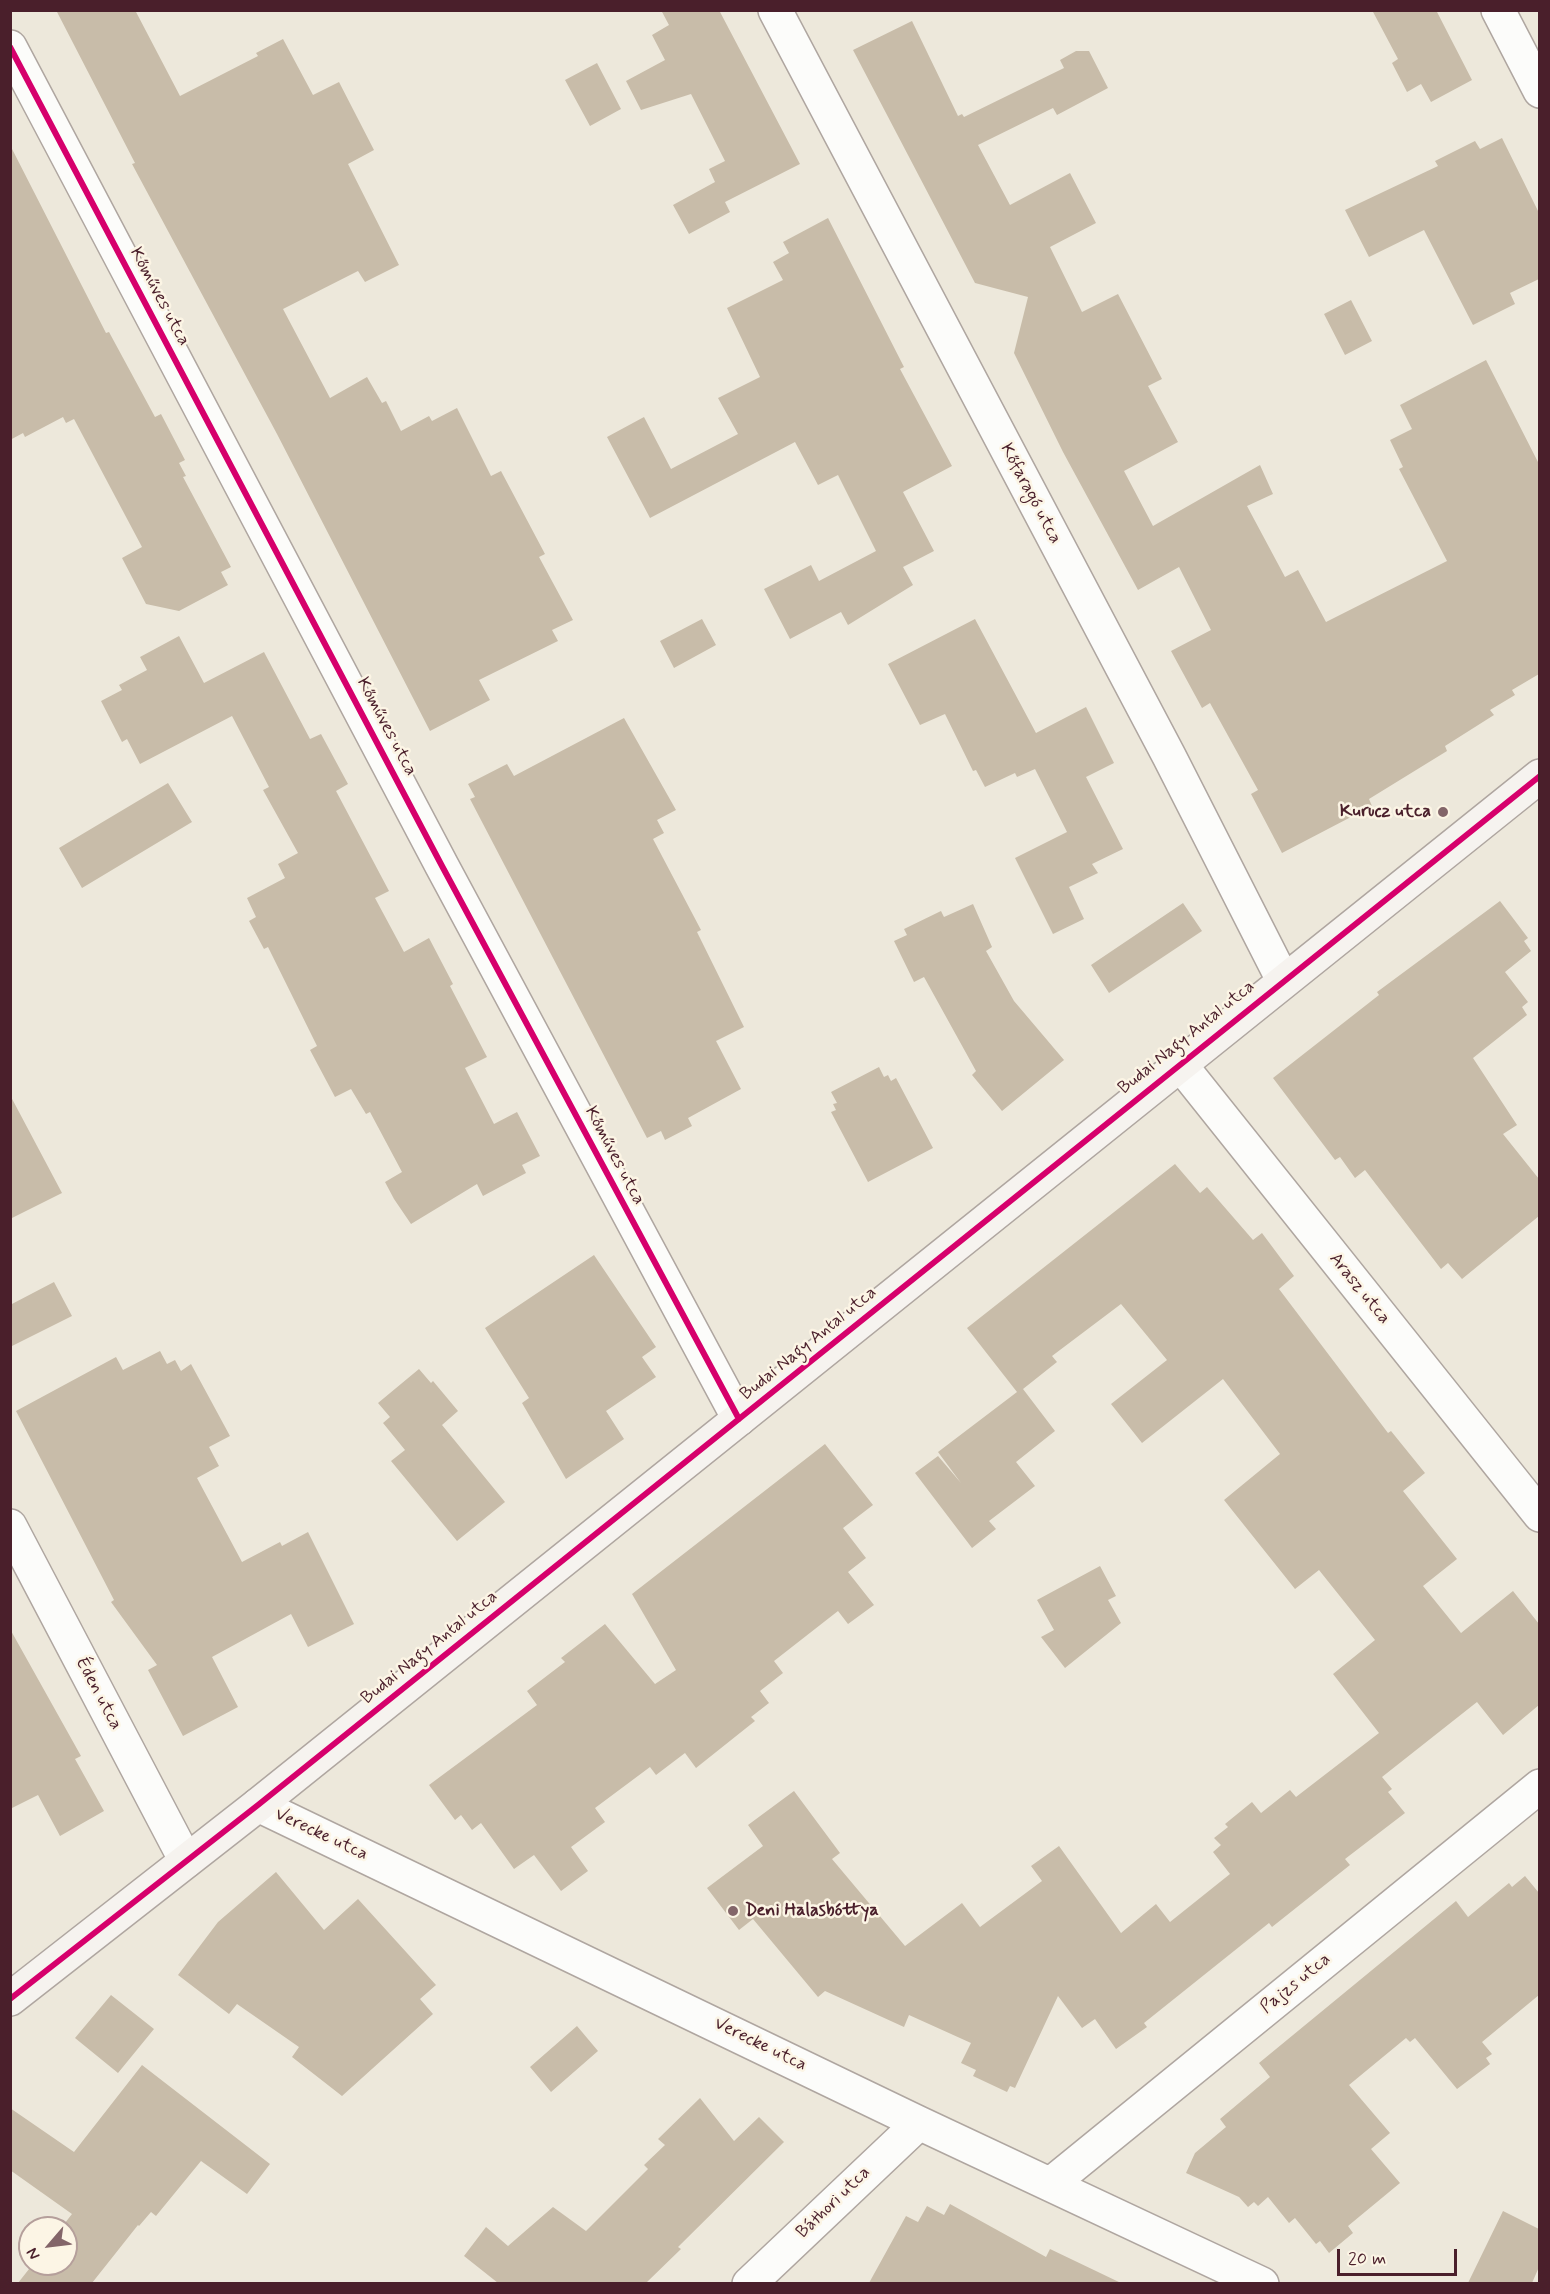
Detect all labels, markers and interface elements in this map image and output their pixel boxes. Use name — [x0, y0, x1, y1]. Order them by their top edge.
street label: Kőműves utca — [124, 244, 194, 350]
street label: Kőfaragó utca — [994, 440, 1066, 548]
street label: Kőműves utca — [351, 674, 421, 780]
place label: Kurucz utca — [1340, 801, 1431, 823]
marker: Kurucz utca — [1436, 805, 1450, 819]
street label: Budai Nagy Antal utca — [1114, 976, 1260, 1100]
street label: Kőműves utca — [579, 1103, 649, 1209]
street label: Arasz utca — [1324, 1249, 1394, 1329]
street label: Budai Nagy Antal utca — [736, 1282, 882, 1406]
street label: Budai Nagy Antal utca — [357, 1586, 503, 1710]
street label: Éden utca — [70, 1654, 126, 1734]
street label: Verecke utca — [271, 1804, 371, 1866]
place label: Deni Halasbóttya — [745, 1900, 879, 1922]
marker: Deni Halasbóttya — [726, 1904, 740, 1918]
street label: Pajzs utca — [1257, 1949, 1335, 2019]
street label: Verecke utca — [710, 2013, 810, 2077]
street label: Báthori utca — [792, 2162, 876, 2244]
north arrow — [18, 2216, 78, 2276]
scale bar — [1340, 2237, 1460, 2275]
text: N — [22, 2244, 45, 2263]
text: 20 m — [1348, 2247, 1386, 2271]

